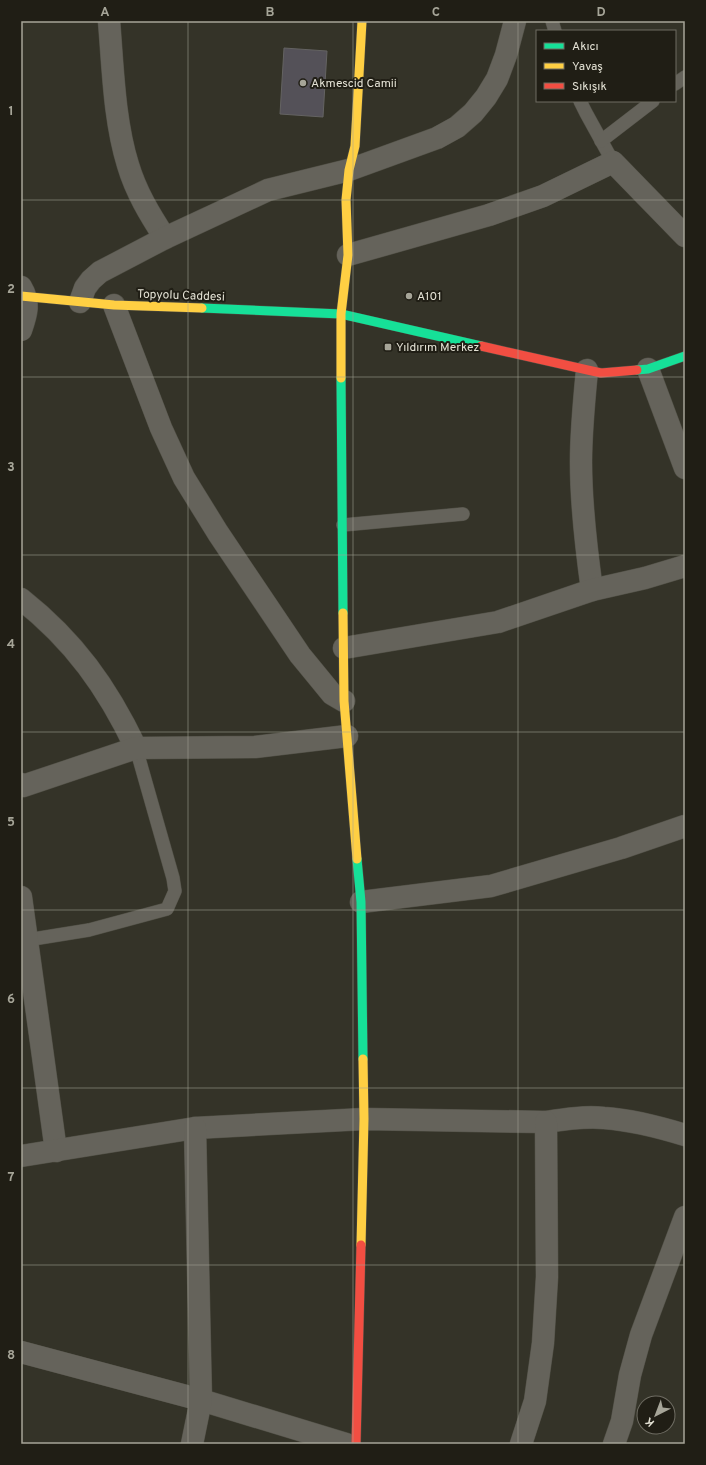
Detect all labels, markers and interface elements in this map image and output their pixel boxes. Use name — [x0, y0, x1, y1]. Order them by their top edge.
text: A — [100, 5, 110, 21]
text: B — [266, 5, 275, 21]
text: C — [432, 5, 440, 21]
text: D — [596, 5, 606, 21]
legend — [536, 30, 676, 102]
text: Akıcı — [572, 39, 599, 55]
text: Yavaş — [572, 59, 603, 75]
place label: Akmescid Camii — [311, 76, 397, 92]
marker: Akmescid Camii — [298, 78, 308, 88]
text: Sıkışık — [572, 79, 607, 95]
text: 1 — [8, 104, 14, 120]
text: 2 — [7, 282, 15, 298]
street label: Topyolu Caddesi — [137, 286, 225, 306]
place label: A101 — [417, 289, 442, 305]
marker: A101 — [404, 291, 414, 301]
place label: Yıldırım Merkez — [396, 340, 479, 356]
marker: Yıldırım Merkez — [383, 342, 393, 352]
text: 3 — [7, 460, 15, 476]
text: 4 — [7, 637, 15, 653]
text: 5 — [7, 815, 15, 831]
text: 6 — [7, 992, 15, 1008]
text: 7 — [8, 1170, 15, 1186]
text: 8 — [7, 1348, 15, 1364]
north arrow — [636, 1395, 676, 1435]
text: K — [642, 1414, 658, 1429]

